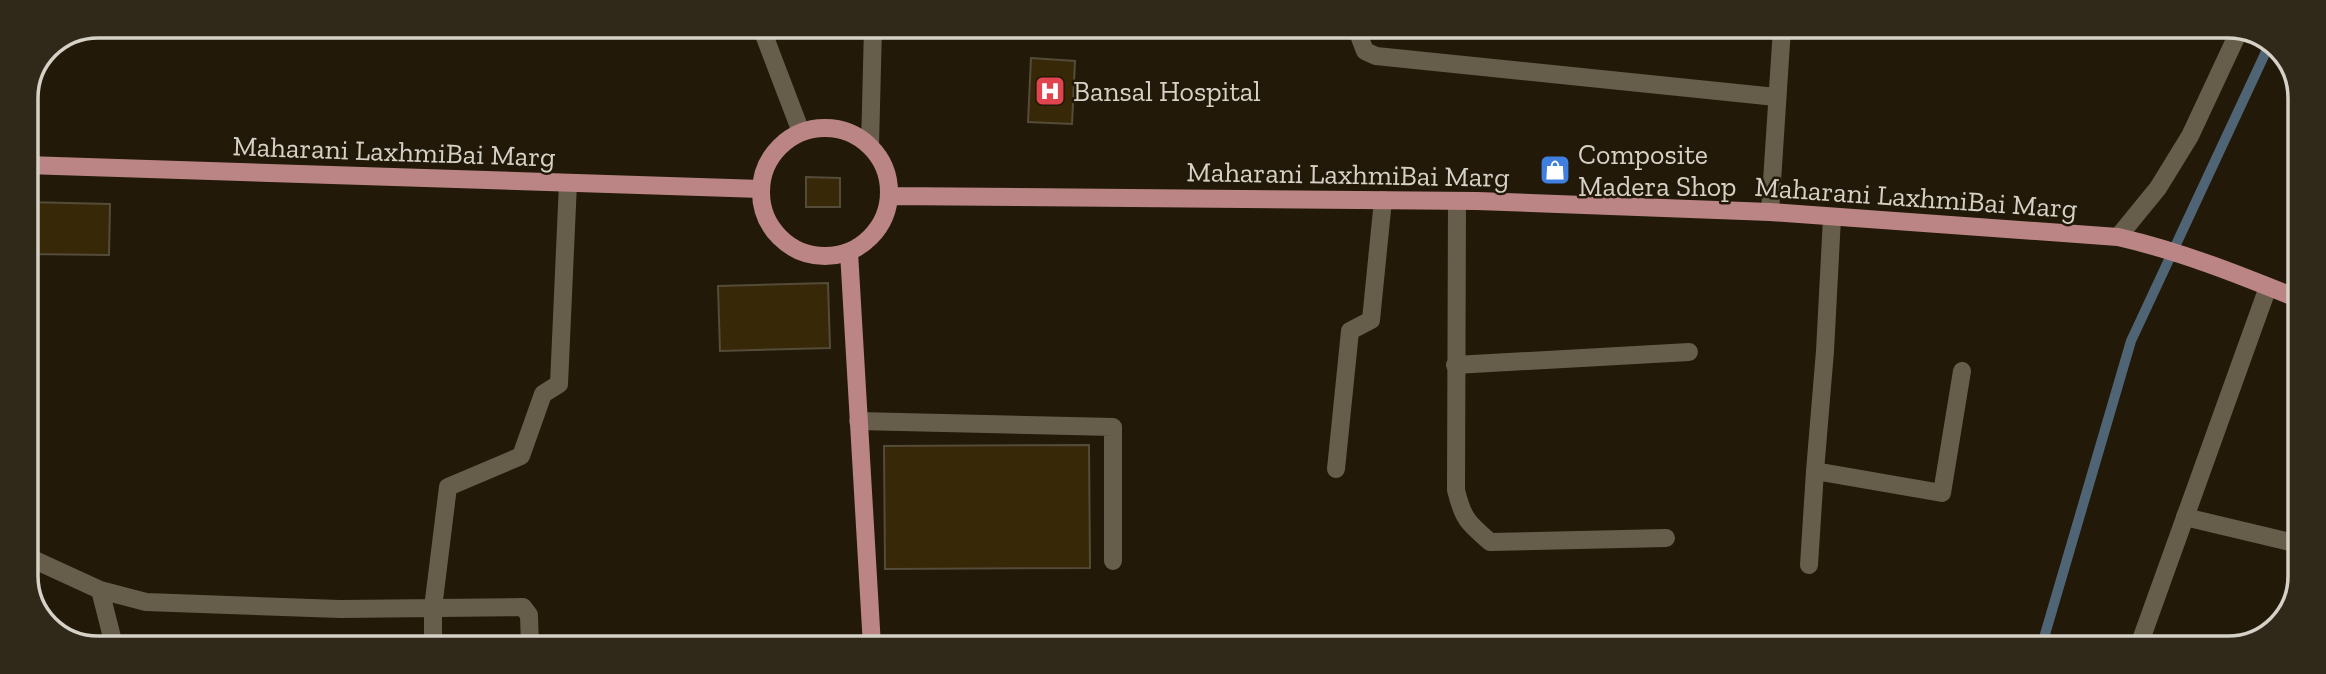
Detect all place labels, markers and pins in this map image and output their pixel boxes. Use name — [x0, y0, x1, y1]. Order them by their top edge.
hospital icon: Bansal Hospital — [1033, 74, 1067, 108]
place label: Bansal Hospital — [1073, 75, 1261, 108]
place label: Composite Madera Shop — [1578, 138, 1736, 203]
shop icon: Composite Madera Shop — [1538, 153, 1572, 187]

